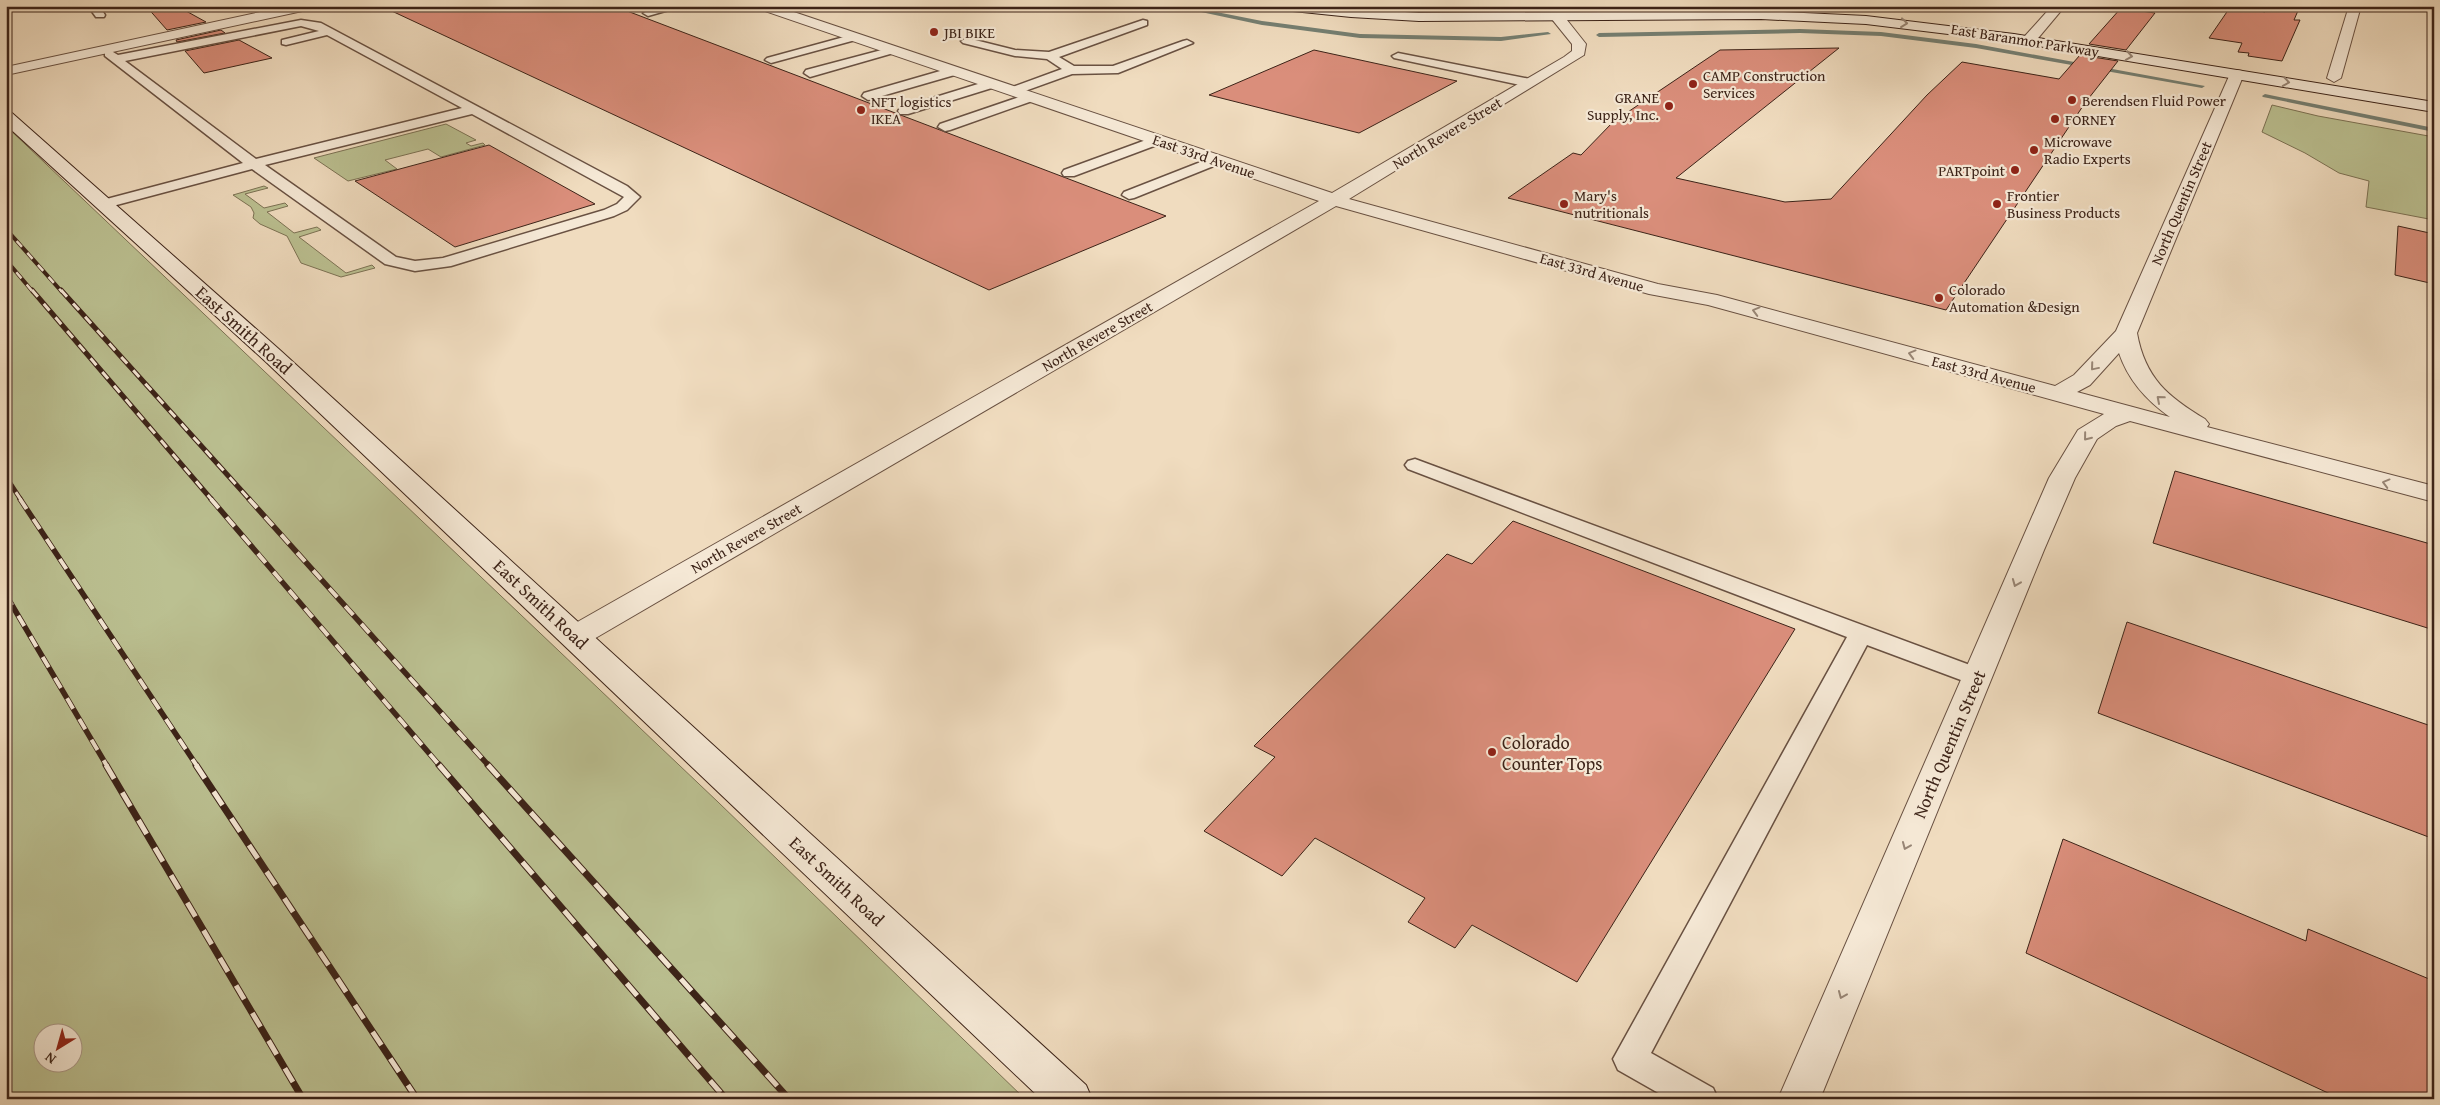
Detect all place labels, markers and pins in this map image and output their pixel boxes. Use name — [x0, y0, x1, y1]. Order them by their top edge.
place label: JBI BIKE — [942, 22, 995, 43]
marker: JBI BIKE — [928, 26, 940, 38]
place label: CAMP Construction Services — [1703, 65, 1826, 103]
marker: CAMP Construction Services — [1687, 78, 1699, 90]
place label: GRANE Supply, Inc. — [1587, 87, 1659, 125]
place label: Berendsen Fluid Power — [2082, 90, 2226, 111]
place label: NFT logistics IKEA — [871, 91, 951, 129]
marker: Berendsen Fluid Power — [2066, 94, 2078, 106]
marker: GRANE Supply, Inc. — [1663, 100, 1675, 112]
marker: NFT logistics IKEA — [855, 104, 867, 116]
place label: FORNEY — [2065, 109, 2116, 130]
marker: FORNEY — [2049, 113, 2061, 125]
place label: Microwave Radio Experts — [2044, 131, 2131, 169]
marker: Microwave Radio Experts — [2028, 144, 2040, 156]
place label: PARTpoint — [1938, 160, 2006, 181]
marker: PARTpoint — [2009, 164, 2021, 176]
place label: Mary's nutritionals — [1574, 185, 1649, 223]
place label: Frontier Business Products — [2007, 185, 2120, 223]
marker: Mary's nutritionals — [1558, 198, 1570, 210]
marker: Frontier Business Products — [1991, 198, 2003, 210]
place label: Colorado Automation &Design — [1949, 279, 2080, 317]
marker: Colorado Automation &Design — [1933, 292, 1945, 304]
place label: Colorado Counter Tops — [1502, 729, 1602, 777]
marker: Colorado Counter Tops — [1486, 746, 1498, 758]

